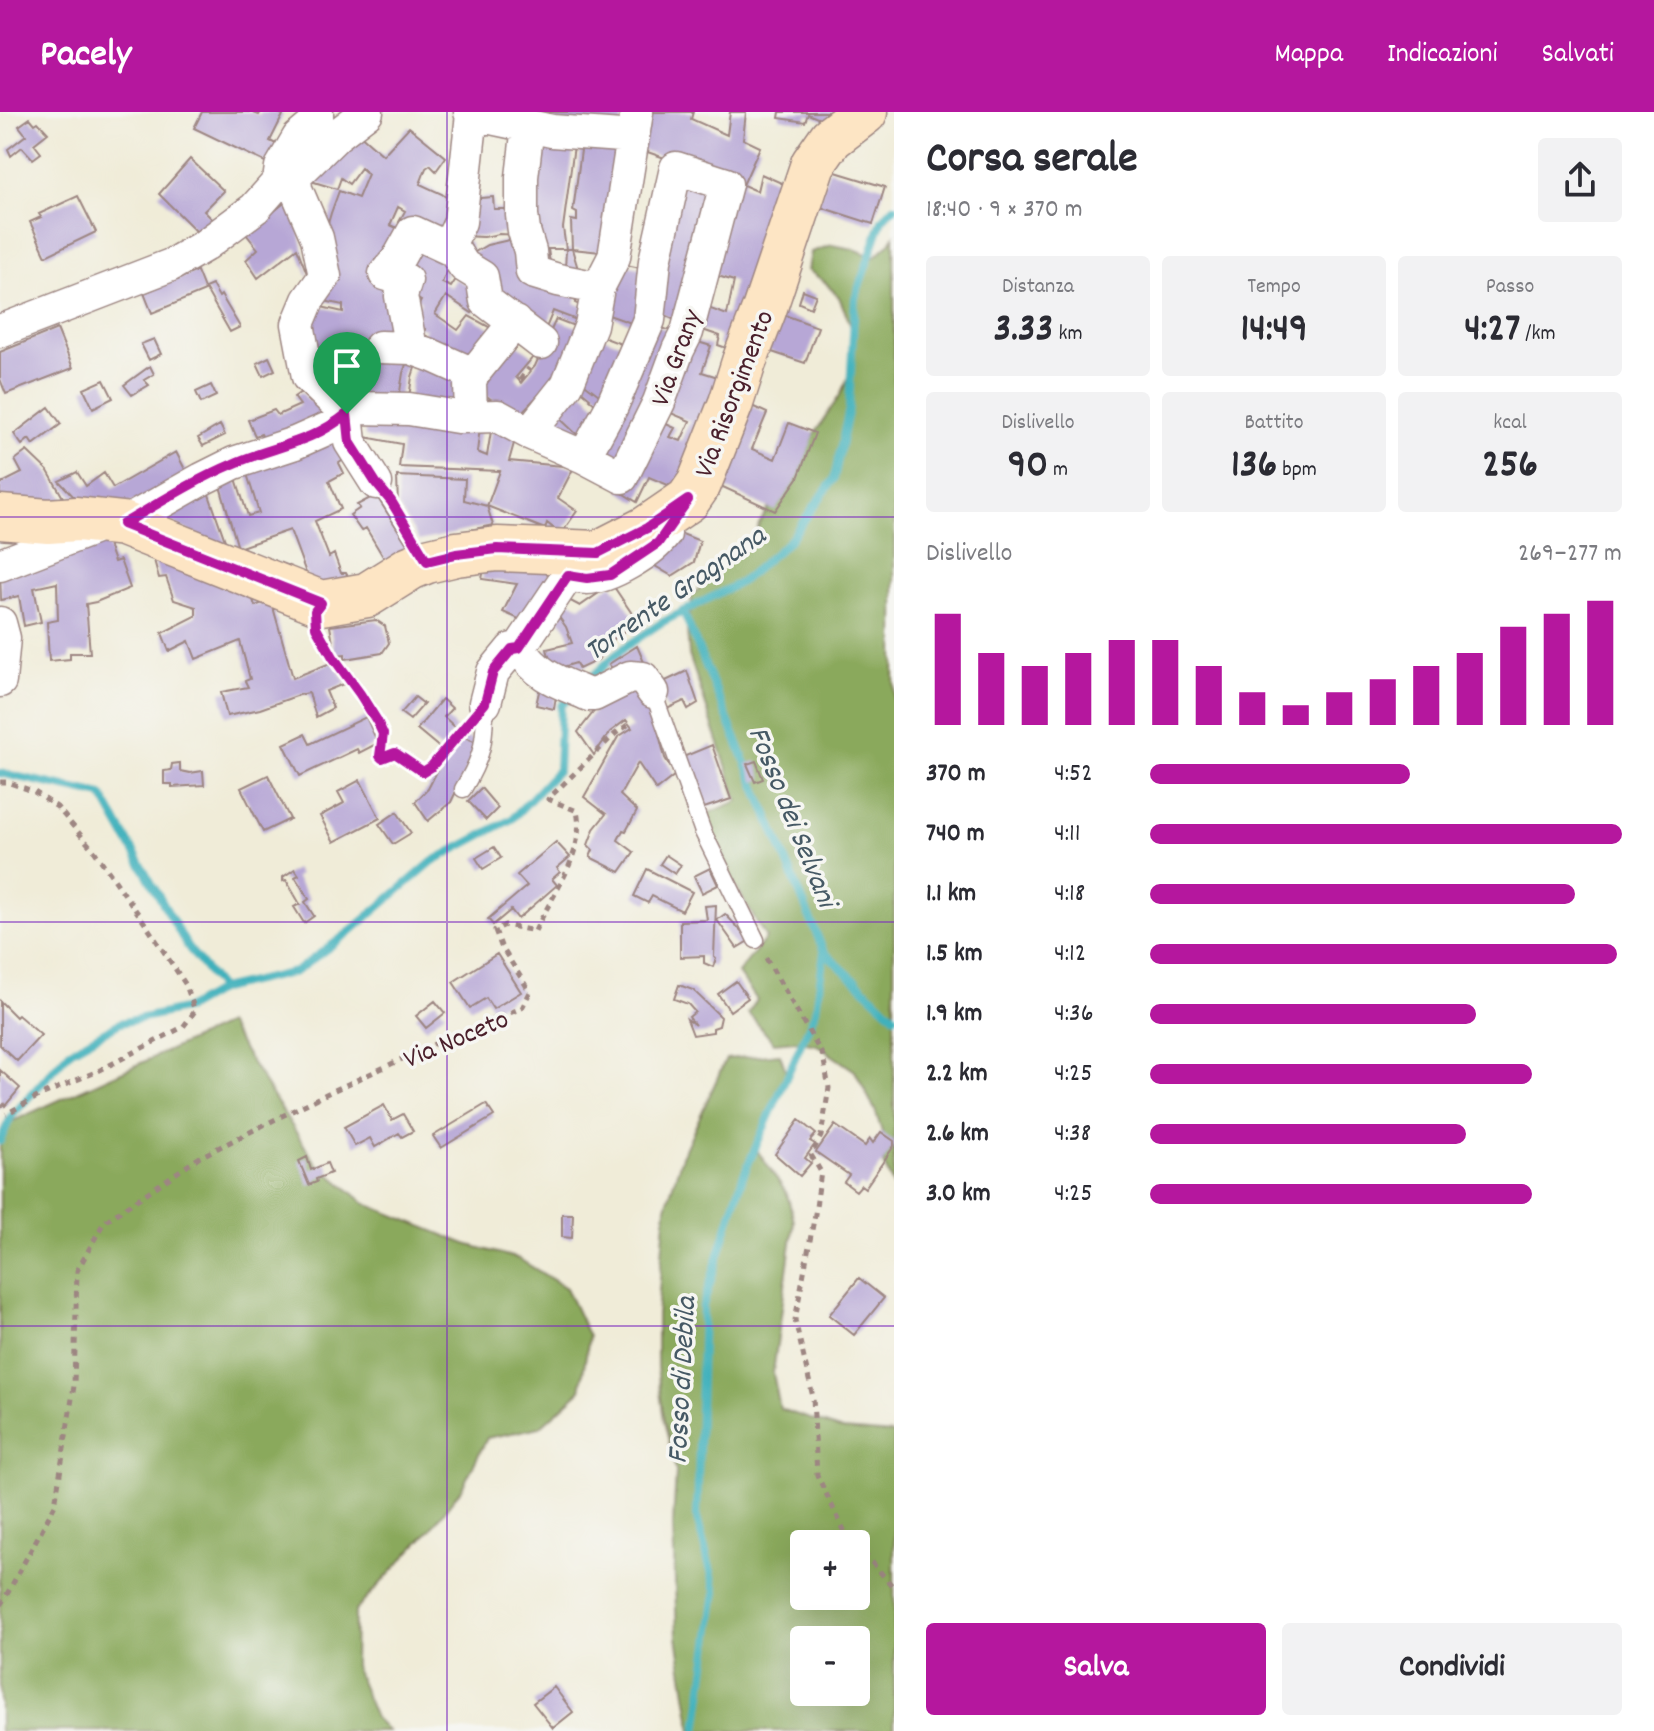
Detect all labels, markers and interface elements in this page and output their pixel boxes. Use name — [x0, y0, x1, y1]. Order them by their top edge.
text: Pacely — [40, 29, 132, 84]
text: Mappa — [1275, 36, 1343, 76]
text: Indicazioni — [1387, 36, 1498, 76]
text: Salvati — [1542, 36, 1614, 76]
text: Corsa serale — [926, 130, 1138, 193]
button: share — [1538, 138, 1622, 222]
text: 18:40 · 9 × 370 m — [926, 192, 1083, 229]
text: Distanza — [1002, 272, 1074, 303]
text: Tempo — [1247, 272, 1301, 303]
text: Passo — [1486, 272, 1534, 303]
text: 3.33 — [993, 303, 1053, 360]
text: 14:49 — [1241, 303, 1307, 360]
text: 4:27 — [1464, 303, 1520, 360]
street label: Via Grany — [643, 304, 715, 413]
street label: Via Risorgimento — [686, 305, 787, 484]
text: km — [1053, 319, 1083, 350]
text: /km — [1520, 319, 1556, 350]
pin — [313, 332, 381, 414]
icon: arrive — [325, 344, 369, 388]
text: Dislivello — [1001, 408, 1075, 439]
text: Battito — [1245, 408, 1303, 439]
text: kcal — [1493, 408, 1527, 439]
text: 90 — [1008, 439, 1048, 496]
text: 136 — [1231, 439, 1277, 496]
text: 256 — [1482, 439, 1538, 496]
text: m — [1048, 455, 1068, 486]
text: bpm — [1277, 455, 1317, 486]
water label: Torrente Gragnana — [577, 516, 778, 674]
text: Dislivello — [926, 536, 1012, 573]
text: 269–277 m — [1518, 536, 1622, 573]
water label: Fosso dei Selvani — [734, 721, 847, 919]
text: 370 m — [926, 756, 986, 793]
text: 4:52 — [1054, 756, 1093, 793]
text: 740 m — [926, 816, 985, 853]
text: 4:11 — [1054, 816, 1081, 853]
text: 1.1 km — [926, 876, 976, 913]
text: 4:18 — [1054, 876, 1085, 913]
text: 1.5 km — [926, 936, 983, 973]
text: 4:12 — [1054, 936, 1086, 973]
text: 1.9 km — [926, 996, 982, 1033]
text: 4:36 — [1054, 996, 1093, 1033]
street label: Via Noceto — [398, 1002, 516, 1082]
text: 2.2 km — [926, 1056, 988, 1093]
text: 4:25 — [1054, 1056, 1093, 1093]
text: 2.6 km — [926, 1116, 989, 1153]
text: 4:38 — [1054, 1116, 1091, 1153]
text: 3.0 km — [926, 1176, 991, 1213]
text: 4:25 — [1054, 1176, 1093, 1213]
water label: Fosso di Debila — [659, 1294, 710, 1465]
map controls — [790, 1530, 870, 1706]
button: + — [790, 1530, 870, 1610]
button: Salva — [926, 1623, 1266, 1715]
button: Condividi — [1282, 1623, 1622, 1715]
button: − — [790, 1626, 870, 1706]

